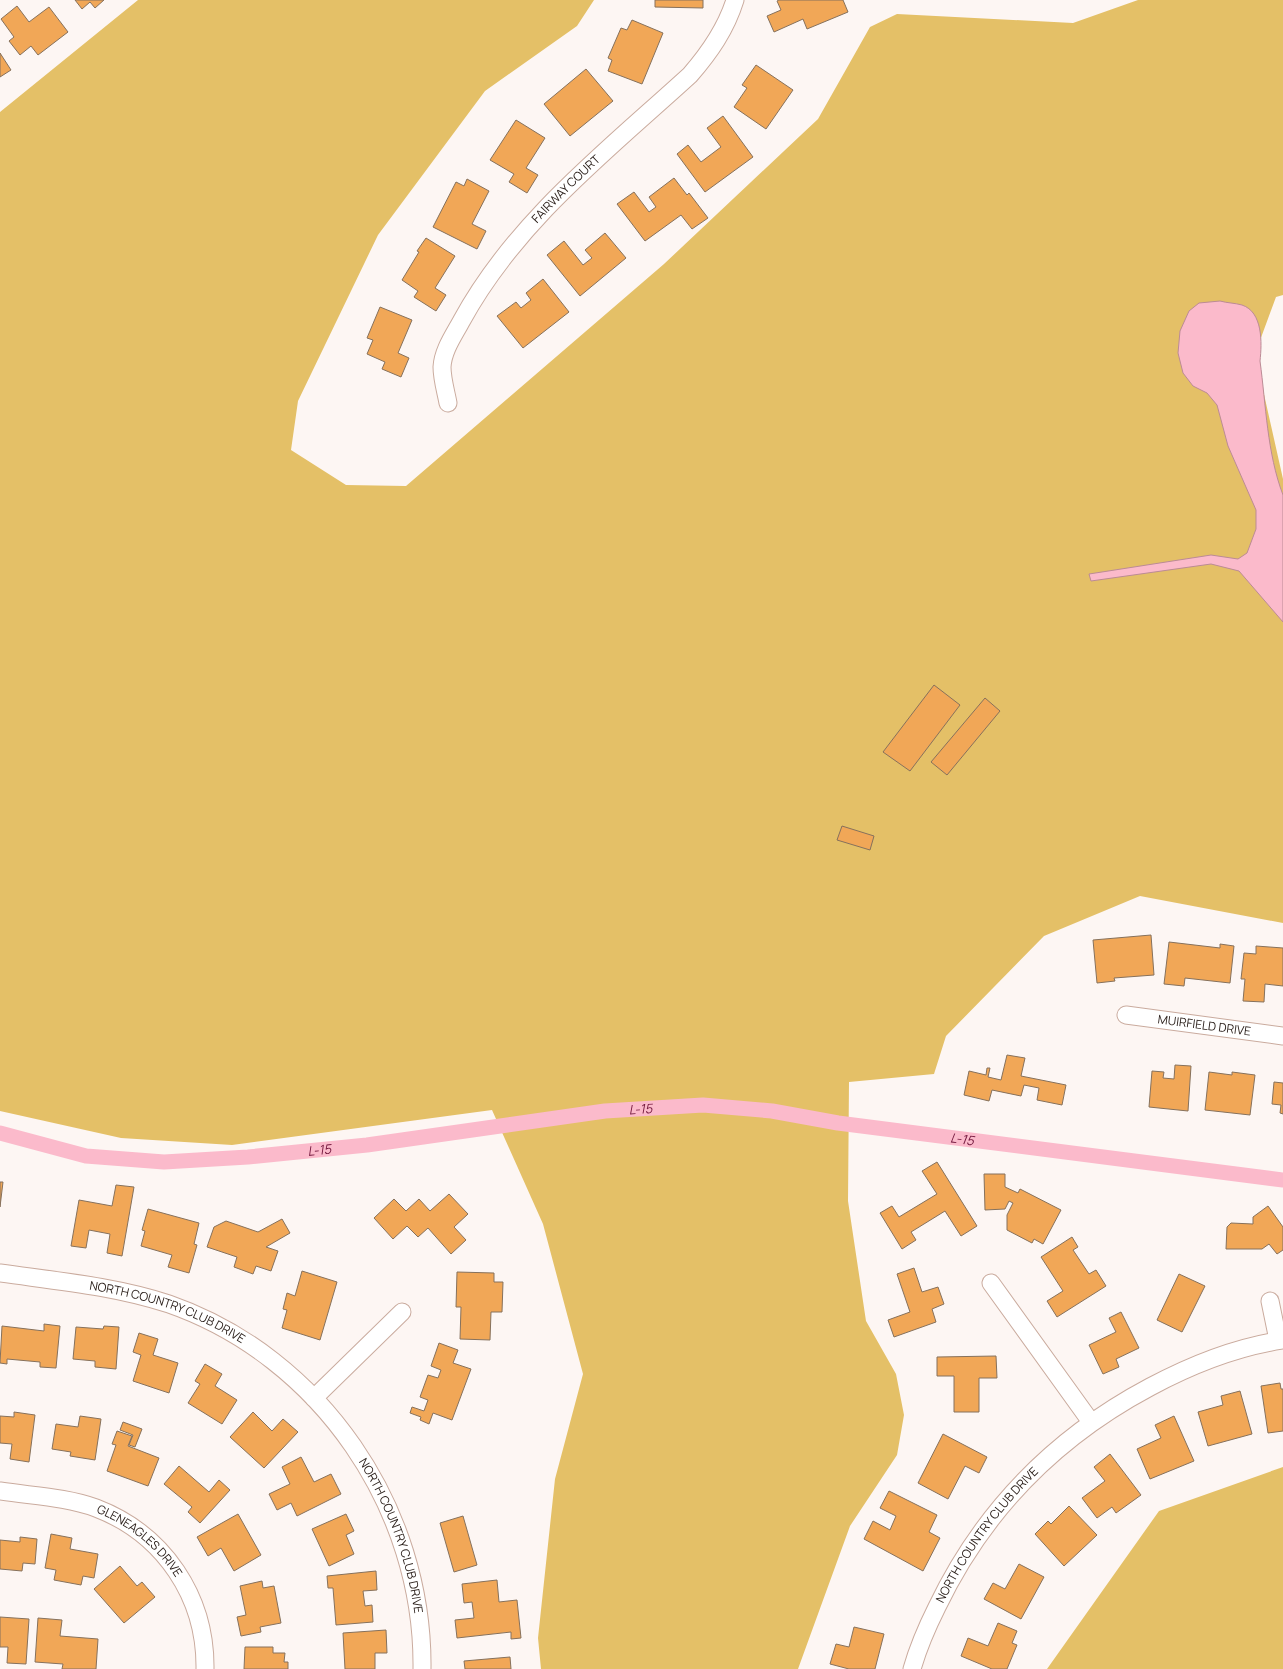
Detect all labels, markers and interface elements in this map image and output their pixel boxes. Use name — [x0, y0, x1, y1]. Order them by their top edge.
street label: FAIRWAY COURT — [528, 150, 604, 226]
street label: MUIRFIELD DRIVE — [1157, 1010, 1252, 1040]
water label: L-15 — [628, 1099, 654, 1119]
water label: L-15 — [949, 1128, 976, 1150]
water label: L-15 — [307, 1140, 333, 1160]
street label: NORTH COUNTRY CLUB DRIVE — [88, 1277, 249, 1347]
street label: NORTH COUNTRY CLUB DRIVE — [355, 1455, 427, 1615]
street label: NORTH COUNTRY CLUB DRIVE — [931, 1463, 1042, 1605]
street label: GLENEAGLES DRIVE — [94, 1500, 187, 1580]

